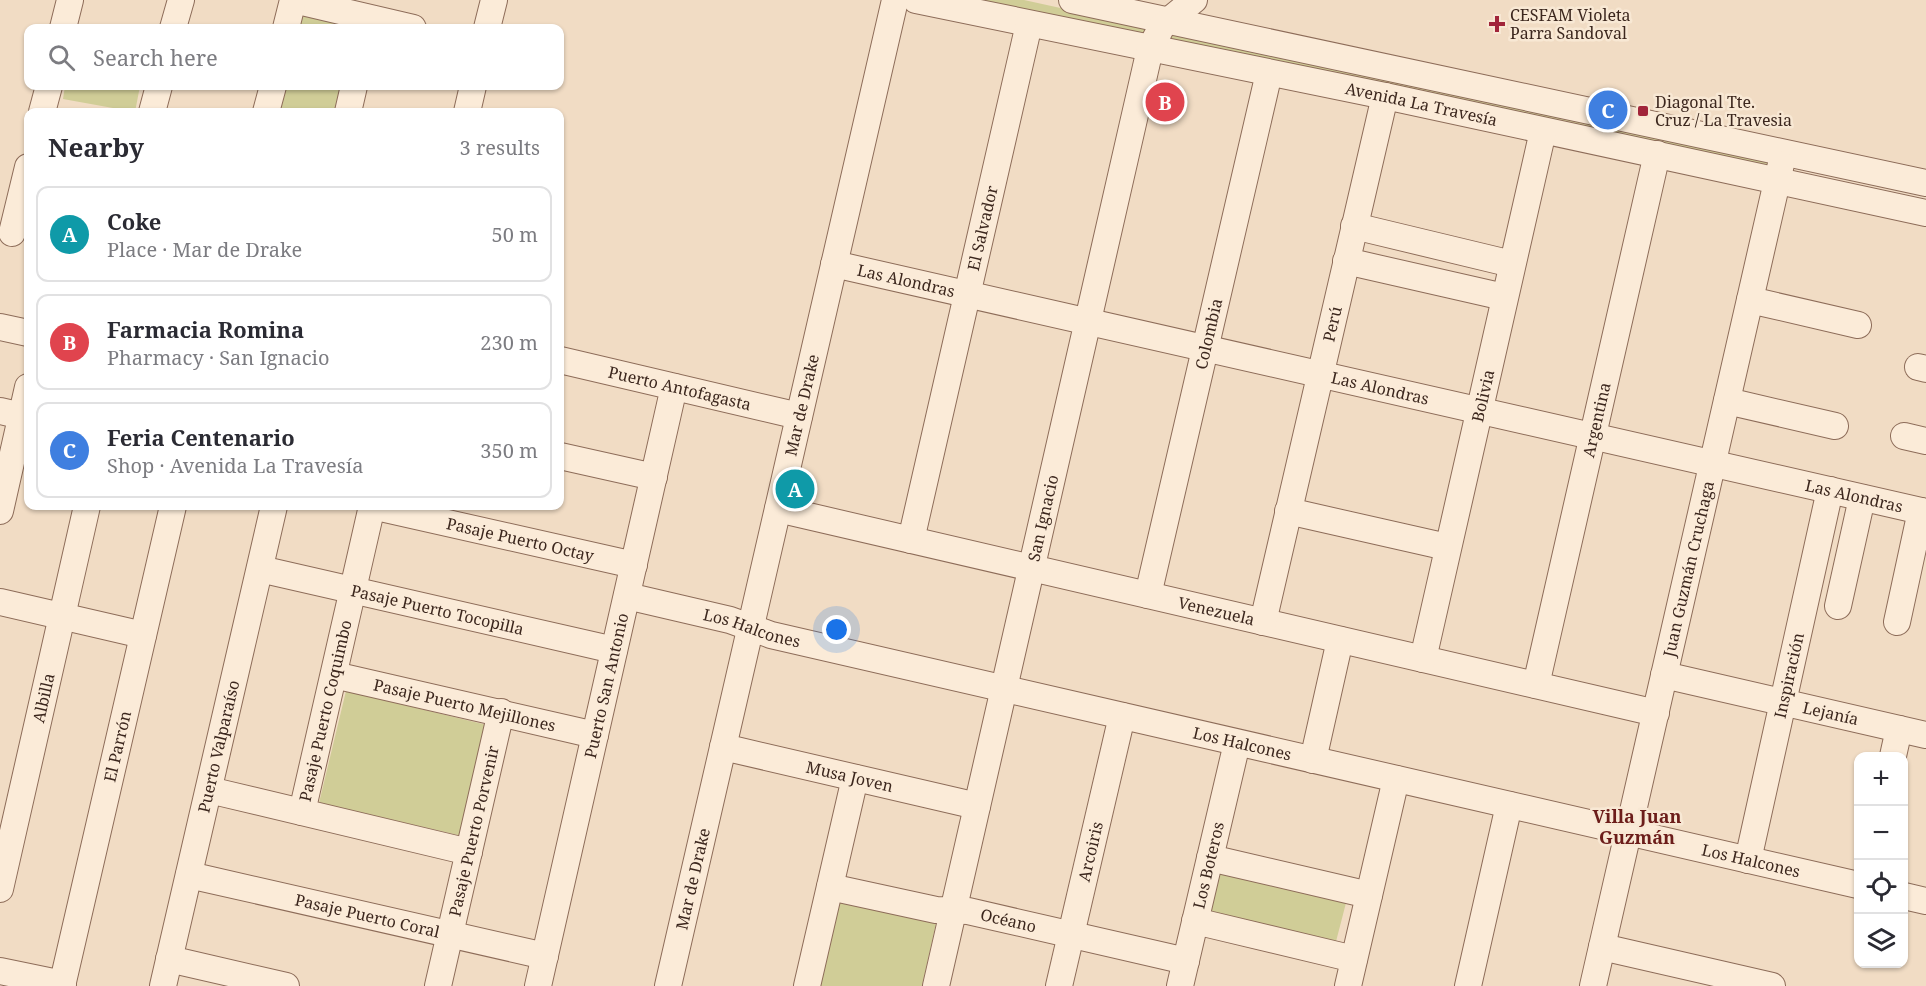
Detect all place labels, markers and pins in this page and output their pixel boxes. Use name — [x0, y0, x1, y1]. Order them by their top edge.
place label: CESFAM Violeta Parra Sandoval — [1510, 4, 1631, 44]
marker: CESFAM Violeta Parra Sandoval — [1488, 15, 1506, 33]
pin: B — [1146, 80, 1184, 124]
pin: C — [1588, 88, 1628, 132]
place label: Diagonal Tte. Cruz / La Travesia — [1655, 91, 1792, 131]
marker: Diagonal Tte. Cruz / La Travesia — [1636, 104, 1650, 118]
pin: A — [776, 466, 814, 512]

